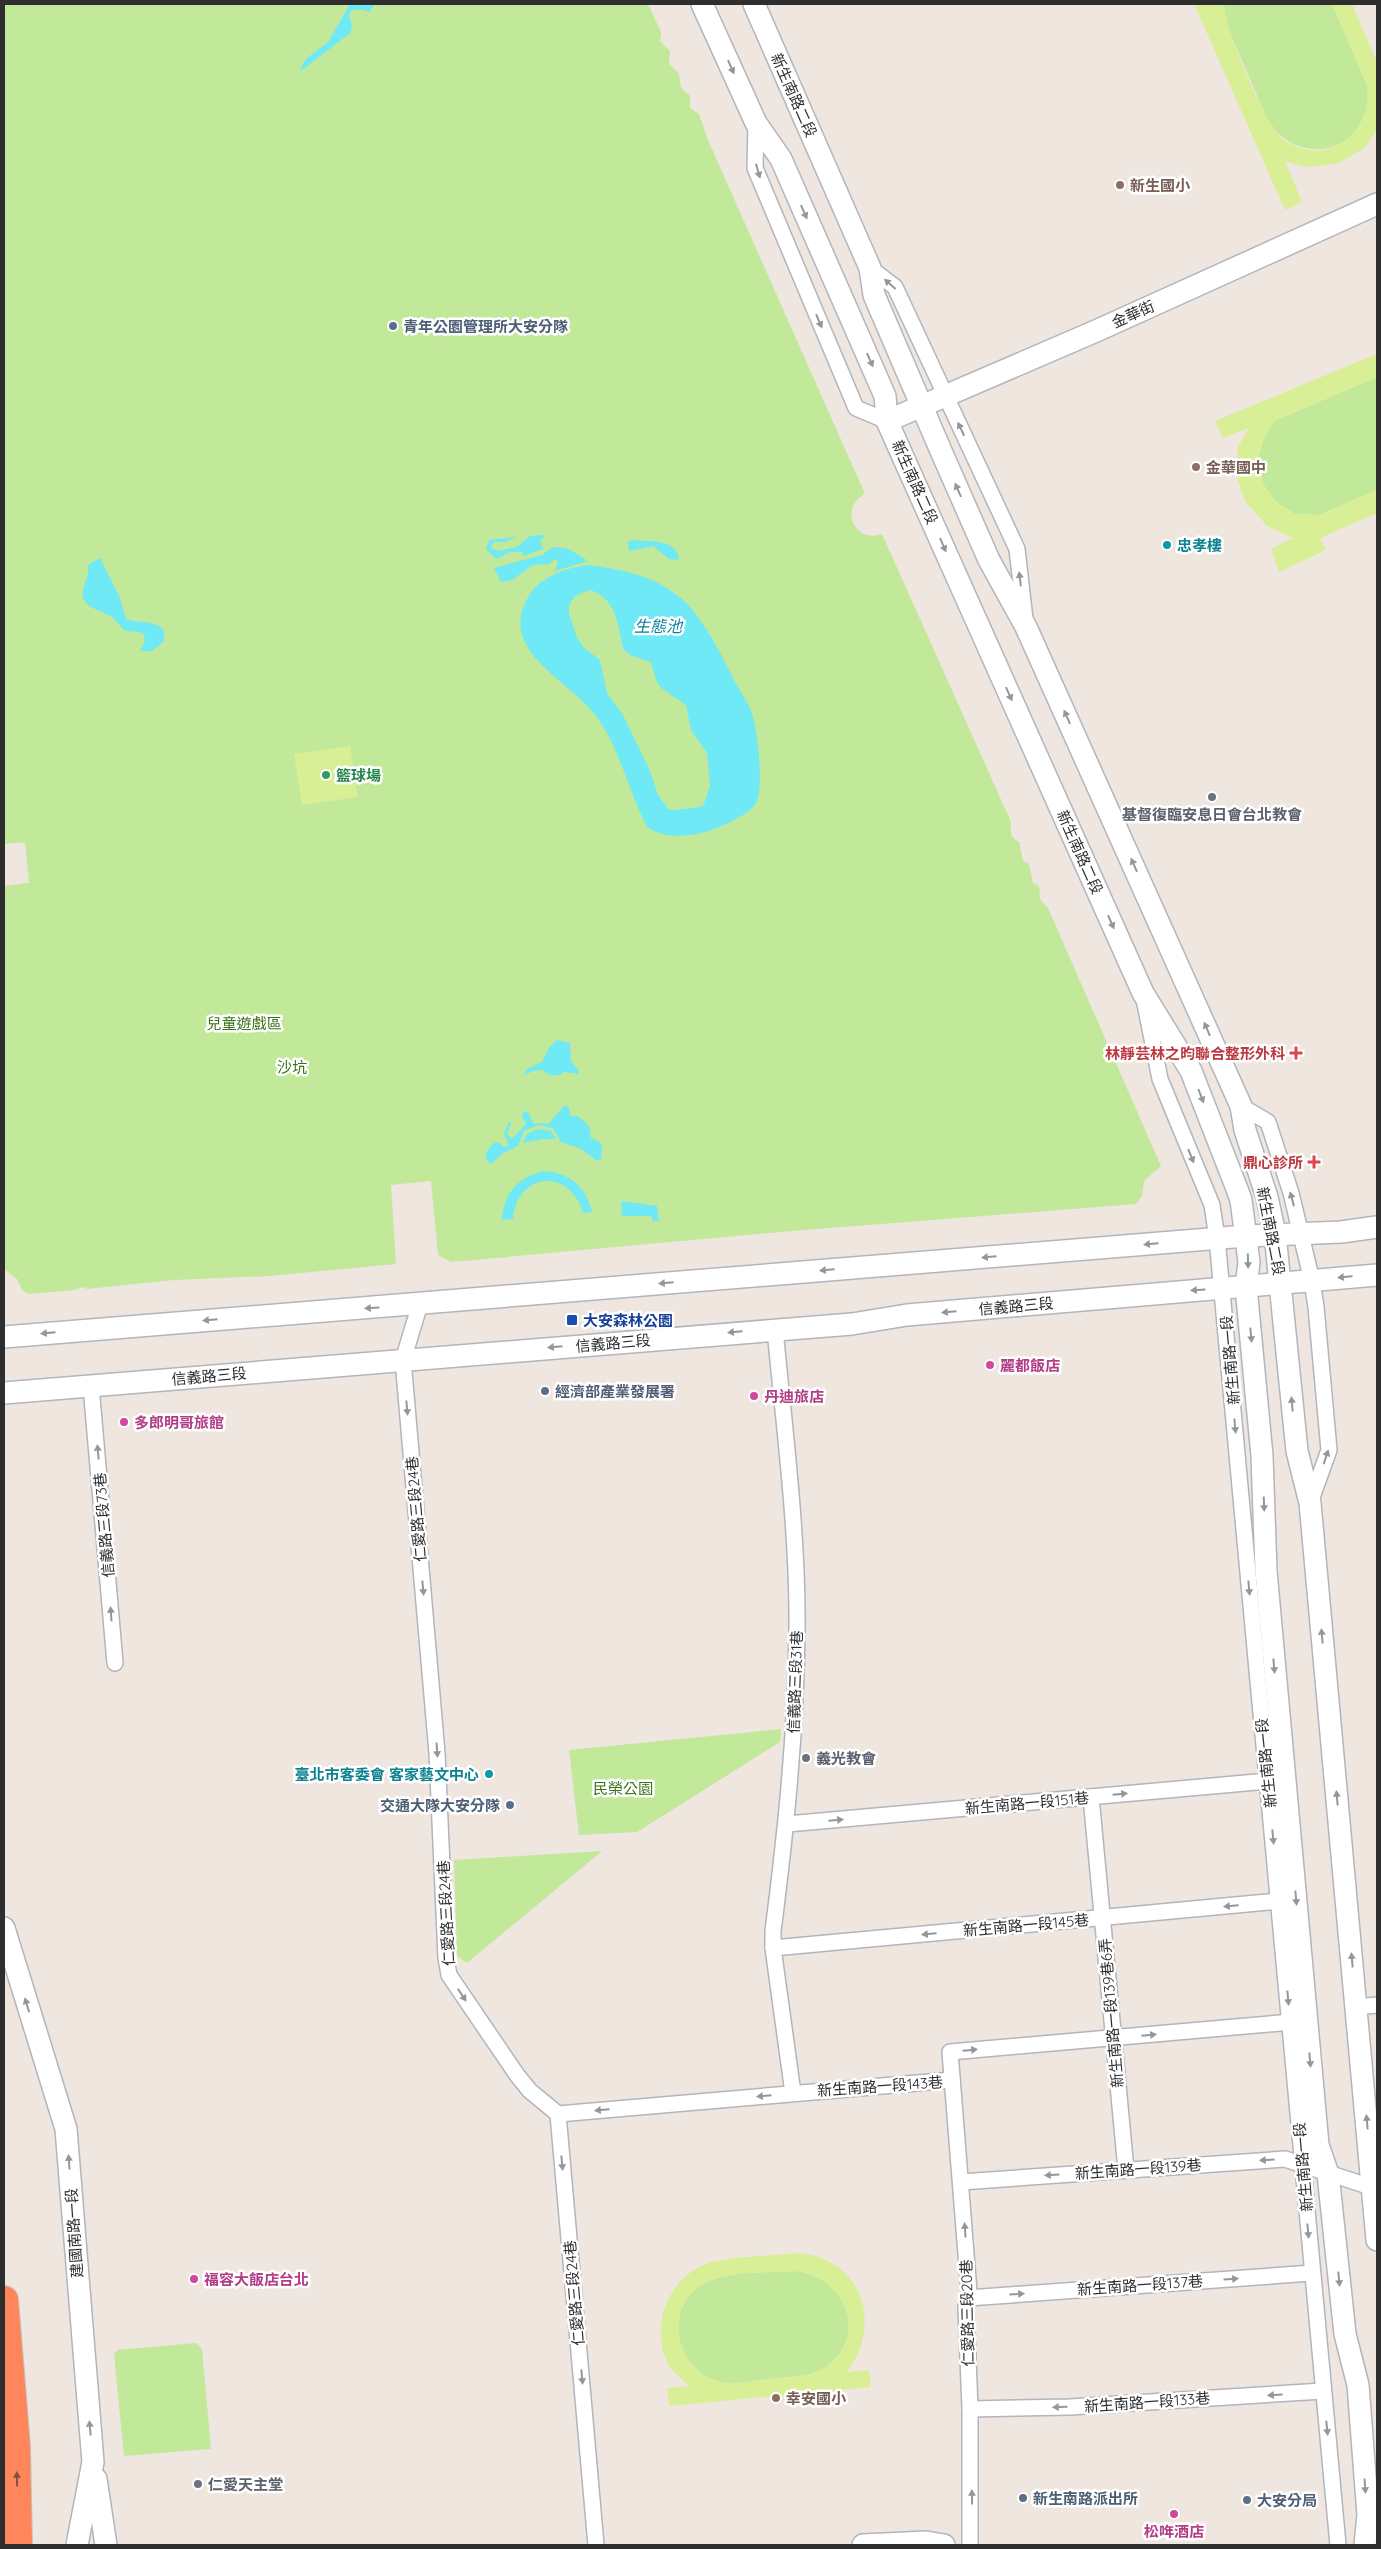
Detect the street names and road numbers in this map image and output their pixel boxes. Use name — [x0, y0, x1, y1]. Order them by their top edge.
street label: 新生南路二段 — [767, 50, 821, 140]
street label: 金華街 — [1109, 296, 1157, 332]
street label: 新生南路二段 — [888, 437, 942, 527]
street label: 新生南路二段 — [1053, 807, 1107, 897]
street label: 新生南路二段 — [1253, 1185, 1289, 1277]
street label: 信義路三段 — [978, 1293, 1054, 1319]
street label: 新生南路一段 — [1217, 1314, 1243, 1406]
street label: 信義路三段 — [575, 1330, 651, 1356]
street label: 信義路三段 — [171, 1363, 247, 1389]
street label: 仁愛路三段24巷 — [402, 1455, 430, 1563]
street label: 信義路三段73巷 — [90, 1472, 118, 1578]
street label: 信義路三段31巷 — [784, 1630, 806, 1734]
street label: 新生南路一段 — [1252, 1717, 1280, 1809]
street label: 新生南路一段151巷 — [964, 1788, 1090, 1818]
street label: 仁愛路三段24巷 — [434, 1860, 458, 1966]
street label: 新生南路一段145巷 — [962, 1910, 1090, 1940]
street label: 新生南路一段139巷6弄 — [1095, 1938, 1127, 2088]
street label: 新生南路一段143巷 — [816, 2072, 944, 2100]
street label: 新生南路一段 — [1290, 2121, 1316, 2213]
street label: 新生南路一段139巷 — [1074, 2155, 1202, 2183]
street label: 建國南路一段 — [61, 2187, 87, 2279]
street label: 仁愛路三段24巷 — [560, 2239, 588, 2347]
street label: 仁愛路三段20巷 — [957, 2259, 977, 2367]
street label: 新生南路一段137巷 — [1076, 2271, 1204, 2299]
street label: 新生南路一段133巷 — [1083, 2388, 1211, 2416]

